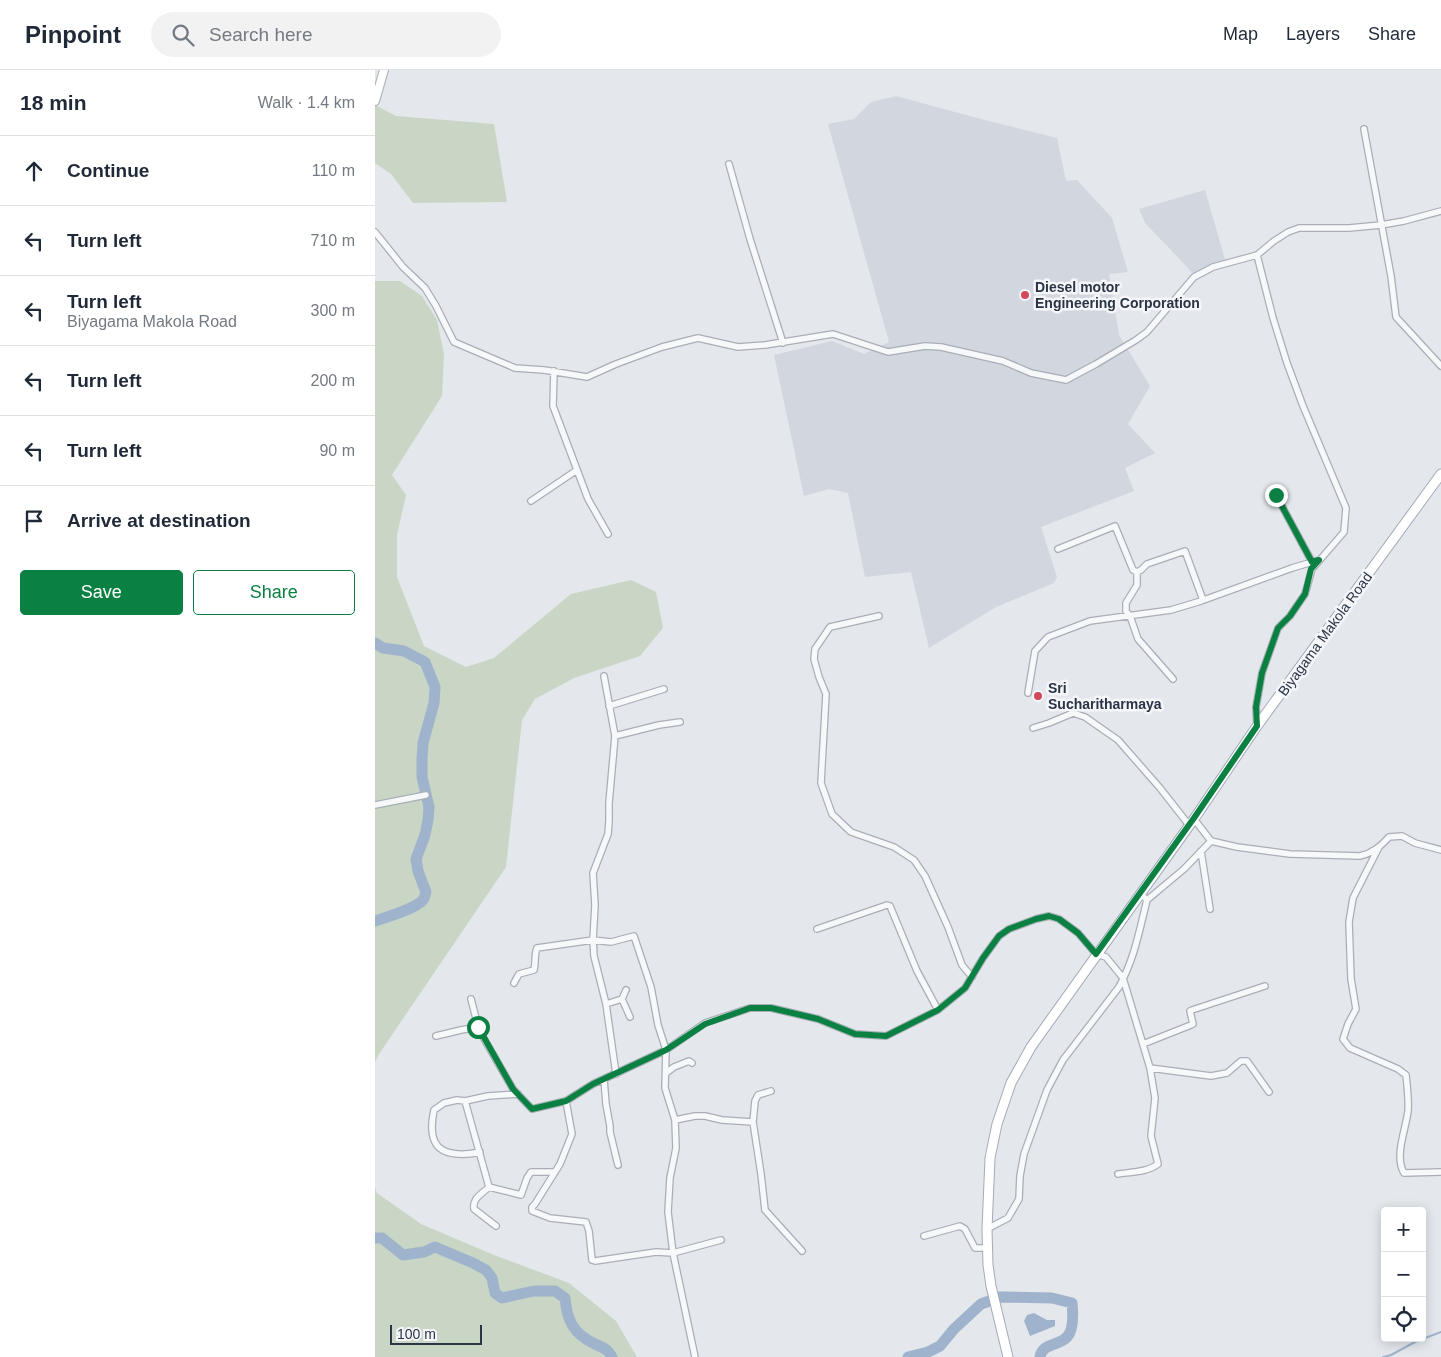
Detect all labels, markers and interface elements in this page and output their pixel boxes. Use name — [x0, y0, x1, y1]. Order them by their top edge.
search box — [151, 12, 501, 57]
text: Pinpoint — [25, 21, 121, 48]
icon: search — [169, 21, 197, 49]
text: Search here — [209, 24, 313, 45]
text: Map — [1223, 24, 1258, 44]
text: Layers — [1286, 24, 1340, 44]
text: Share — [1368, 24, 1416, 44]
text: 18 min — [20, 91, 87, 114]
text: Walk · 1.4 km — [258, 94, 355, 111]
icon: ahead — [20, 157, 48, 185]
text: Continue — [67, 160, 149, 181]
text: 110 m — [312, 162, 355, 179]
icon: left — [20, 227, 48, 255]
text: Turn left — [67, 230, 142, 251]
text: 710 m — [311, 232, 355, 249]
place label: Diesel motor Engineering Corporation — [1035, 279, 1200, 311]
marker: Diesel motor Engineering Corporation — [1019, 289, 1031, 301]
text: Turn left — [67, 291, 142, 312]
icon: left — [20, 297, 48, 325]
text: 300 m — [311, 302, 355, 319]
text: Biyagama Makola Road — [67, 313, 237, 330]
icon: left — [20, 367, 48, 395]
text: Turn left — [67, 370, 142, 391]
text: 200 m — [311, 372, 355, 389]
icon: left — [20, 437, 48, 465]
text: Turn left — [67, 440, 142, 461]
text: 90 m — [319, 442, 355, 459]
route end — [1265, 484, 1288, 507]
icon: arrive — [20, 507, 48, 535]
text: Arrive at destination — [67, 510, 251, 531]
street label: Biyagama Makola Road — [1275, 569, 1375, 699]
button: Save — [20, 570, 183, 615]
button: Share — [193, 570, 355, 615]
place label: Sri Sucharitharmaya — [1048, 680, 1162, 712]
marker: Sri Sucharitharmaya — [1032, 690, 1044, 702]
route start — [467, 1016, 490, 1039]
map controls — [1381, 1207, 1426, 1342]
button: + — [1381, 1207, 1426, 1252]
button: − — [1381, 1252, 1426, 1297]
button: locate — [1381, 1297, 1426, 1342]
scale bar — [390, 1322, 483, 1345]
text: 100 m — [397, 1326, 436, 1342]

